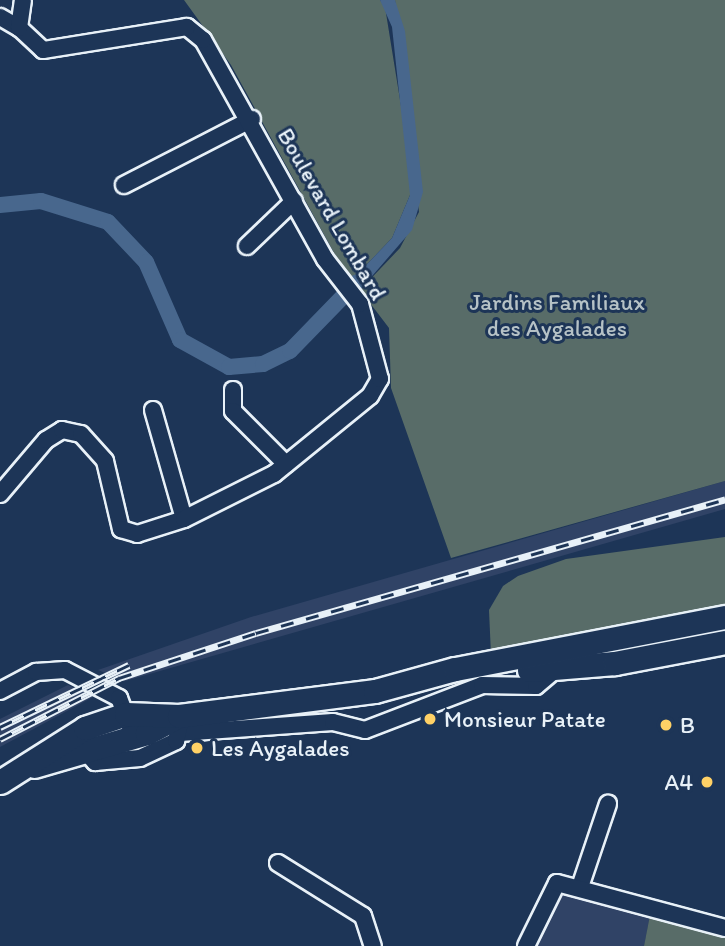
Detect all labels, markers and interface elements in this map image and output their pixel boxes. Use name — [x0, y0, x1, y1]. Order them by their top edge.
street label: Boulevard Lombard — [271, 123, 393, 305]
park label: Jardins Familiaux des Aygalades — [469, 288, 645, 342]
place label: Monsieur Patate — [444, 705, 605, 733]
marker: Monsieur Patate — [422, 711, 438, 727]
place label: B — [680, 711, 695, 739]
marker: B — [658, 717, 674, 733]
place label: Les Aygalades — [211, 734, 350, 762]
marker: Les Aygalades — [189, 740, 205, 756]
place label: A4 — [664, 768, 693, 796]
marker: A4 — [699, 774, 715, 790]

